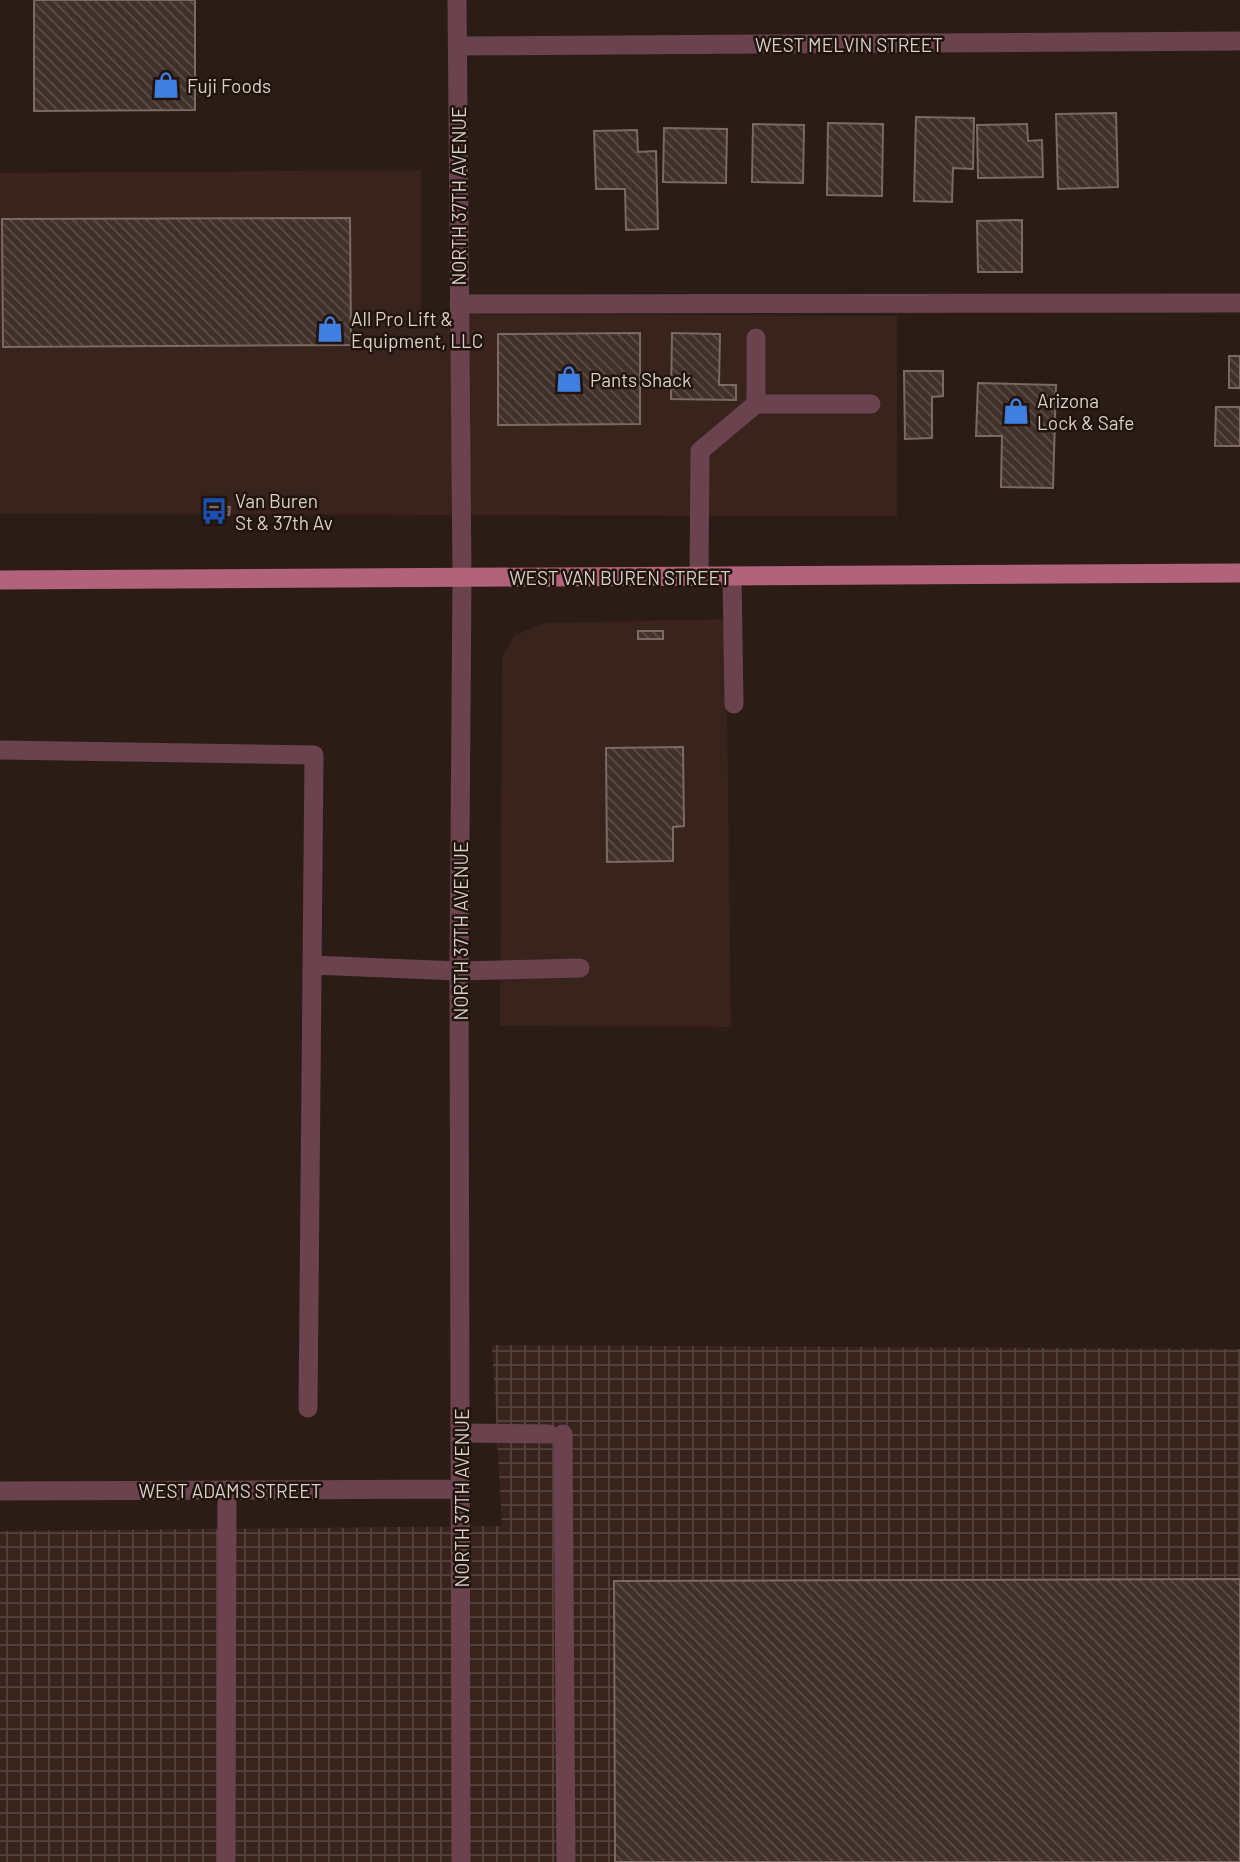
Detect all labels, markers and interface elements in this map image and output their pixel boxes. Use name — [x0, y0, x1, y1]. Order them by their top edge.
street label: WEST MELVIN STREET — [755, 33, 943, 56]
shop icon: Fuji Foods — [151, 70, 181, 100]
place label: Fuji Foods — [187, 74, 271, 97]
street label: NORTH 37TH AVENUE — [447, 107, 470, 285]
place label: All Pro Lift & Equipment, LLC — [351, 307, 483, 352]
shop icon: All Pro Lift & Equipment, LLC — [315, 314, 345, 344]
shop icon: Pants Shack — [554, 364, 584, 394]
place label: Pants Shack — [590, 368, 691, 391]
place label: Arizona Lock & Safe — [1037, 389, 1134, 434]
shop icon: Arizona Lock & Safe — [1001, 396, 1031, 426]
place label: Van Buren St & 37th Av — [235, 489, 333, 534]
bus stop icon: Van Buren St & 37th Av — [199, 496, 229, 526]
street label: WEST VAN BUREN STREET — [509, 566, 731, 589]
street label: NORTH 37TH AVENUE — [449, 842, 472, 1020]
street label: NORTH 37TH AVENUE — [450, 1409, 473, 1587]
street label: WEST ADAMS STREET — [138, 1479, 322, 1502]

